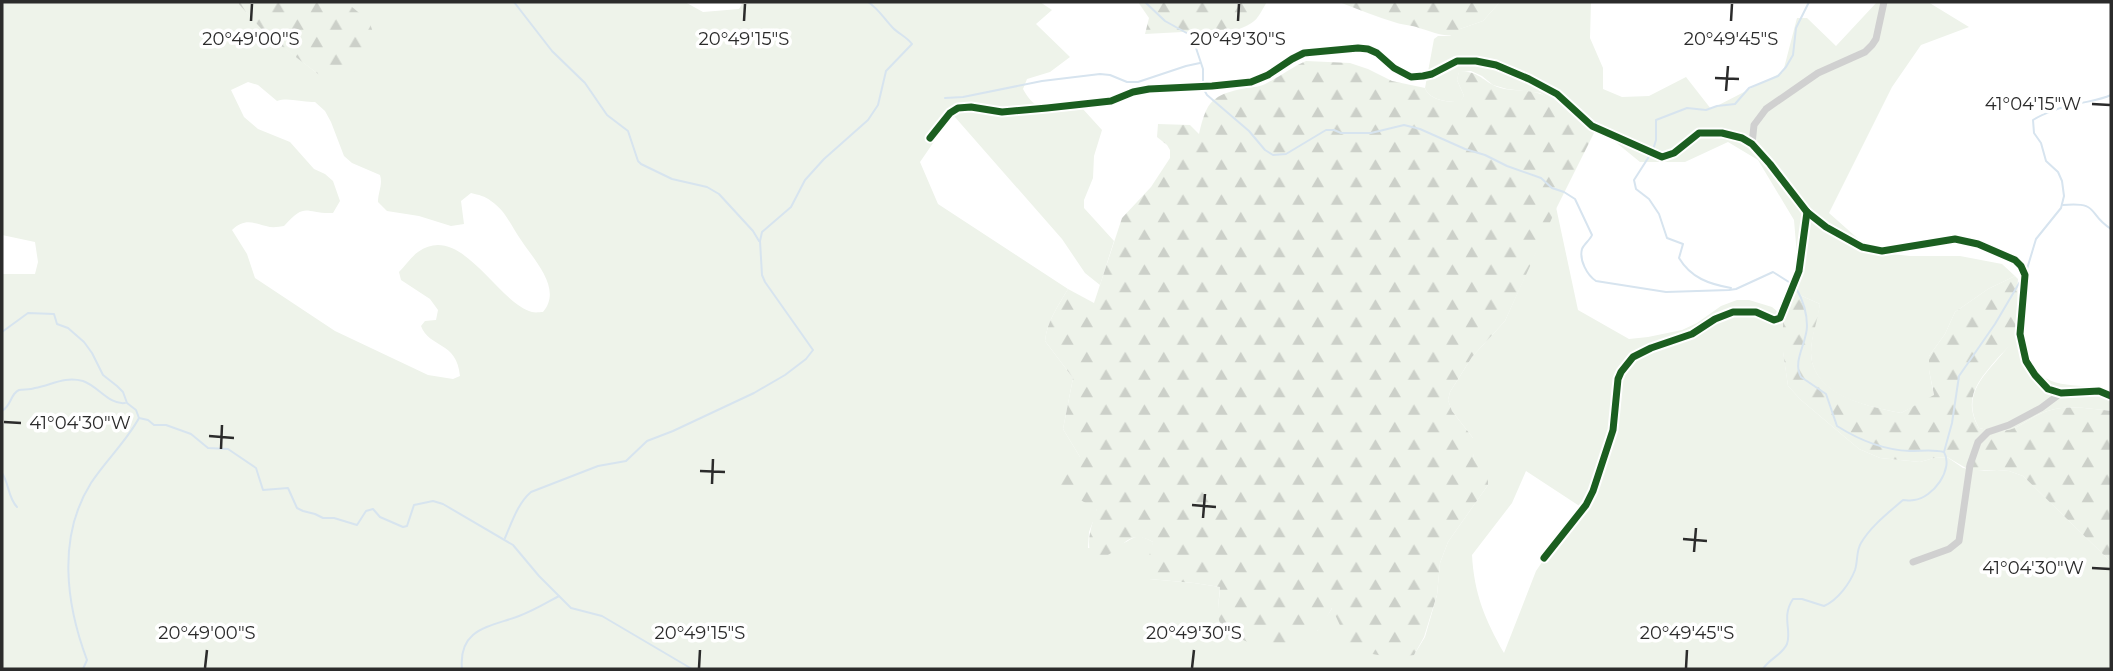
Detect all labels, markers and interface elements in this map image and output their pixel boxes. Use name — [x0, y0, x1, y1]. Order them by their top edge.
text: 20°49'00"S — [202, 28, 300, 50]
text: 20°49'15"S — [699, 28, 789, 50]
text: 20°49'30"S — [1190, 28, 1286, 50]
text: 20°49'45"S — [1684, 28, 1778, 50]
text: 41°04'15"W — [1985, 93, 2081, 115]
text: 41°04'30"W — [29, 412, 131, 434]
text: 41°04'30"W — [1982, 557, 2084, 579]
text: 20°49'00"S — [158, 622, 256, 644]
text: 20°49'15"S — [655, 622, 745, 644]
text: 20°49'30"S — [1146, 622, 1242, 644]
text: 20°49'45"S — [1640, 622, 1734, 644]

